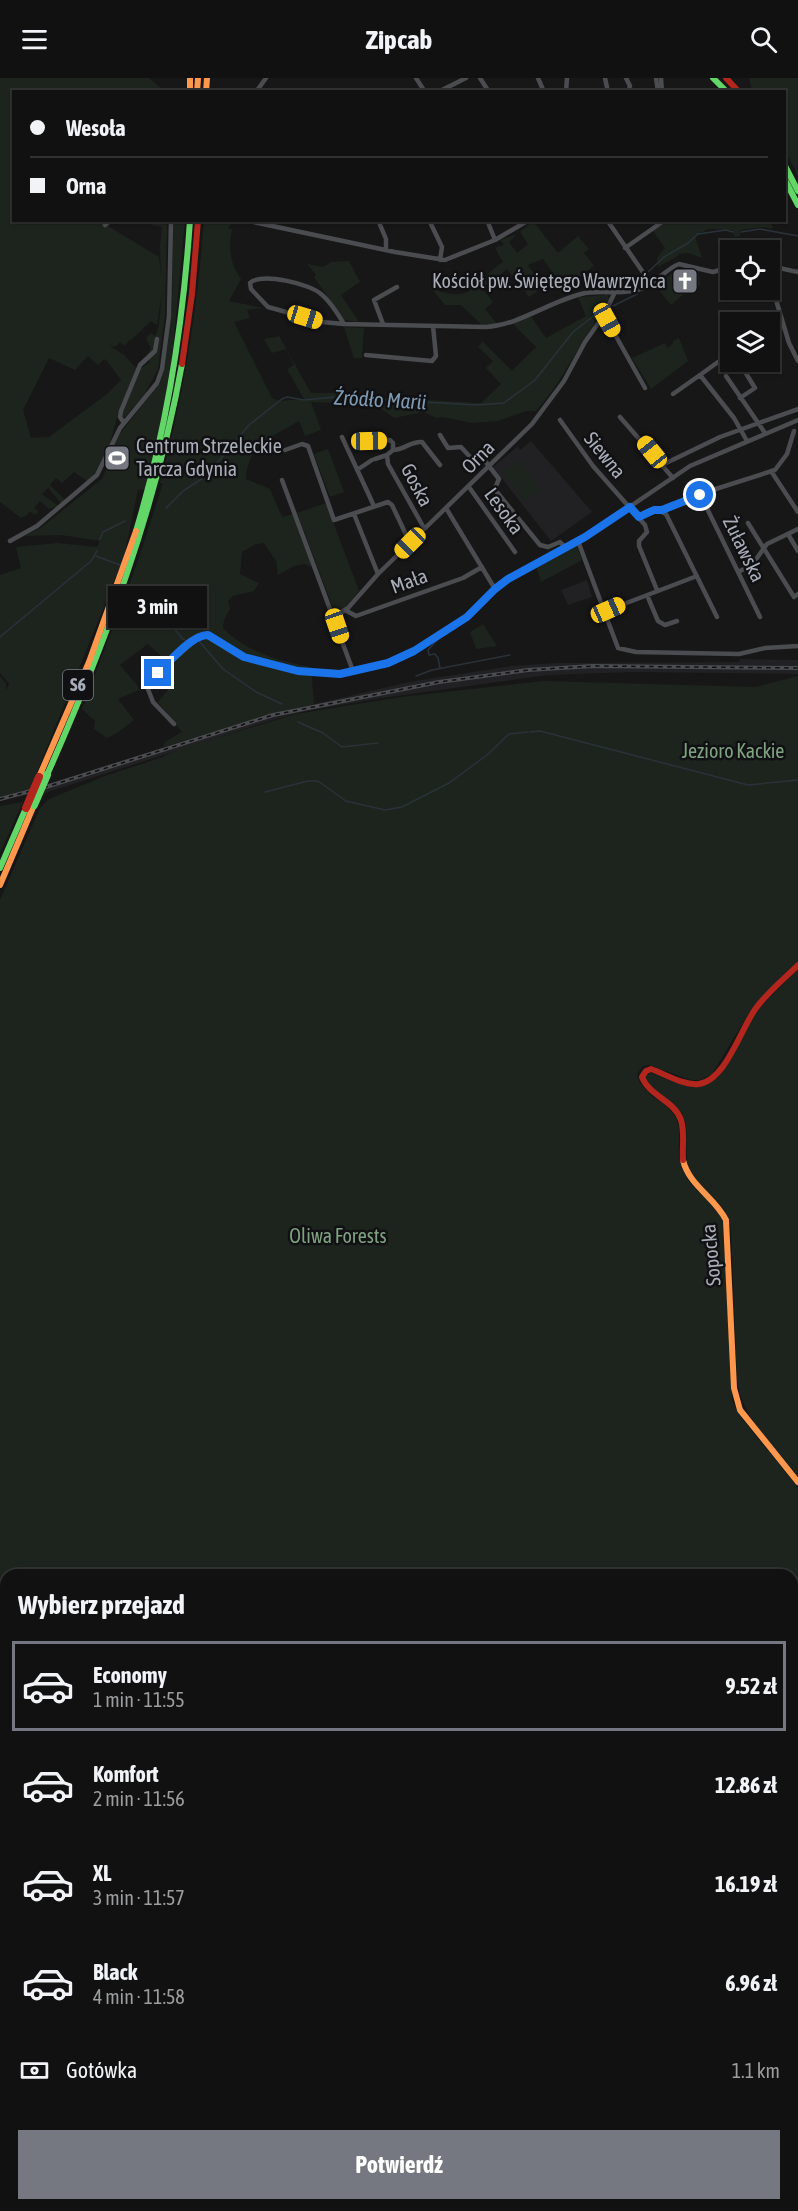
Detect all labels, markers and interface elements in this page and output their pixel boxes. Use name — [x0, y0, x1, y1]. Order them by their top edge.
icon: menu — [18, 23, 51, 56]
icon: search — [747, 23, 780, 56]
text: Zipcab — [366, 24, 432, 55]
text: Wesoła — [66, 115, 125, 141]
text: Orna — [66, 173, 106, 199]
map controls — [720, 240, 780, 372]
button: locate — [720, 240, 780, 300]
church icon: Kościół pw. Świętego Wawrzyńca — [670, 266, 700, 296]
place label: Kościół pw. Świętego Wawrzyńca — [432, 269, 666, 292]
car — [590, 300, 624, 340]
car — [285, 303, 325, 331]
button: layers — [720, 312, 780, 372]
water label: Źródło Marii — [333, 385, 427, 413]
street label: Siewna — [580, 427, 631, 482]
car — [351, 432, 387, 450]
car — [634, 432, 670, 472]
place label: Centrum Strzeleckie Tarcza Gdynia — [136, 434, 282, 480]
street label: Orna — [457, 436, 499, 478]
sports icon: Centrum Strzeleckie Tarcza Gdynia — [102, 443, 132, 473]
street label: Goska — [397, 459, 438, 510]
route start — [686, 481, 713, 508]
street label: Lesoka — [480, 483, 529, 538]
street label: Żuławska — [719, 512, 770, 585]
car — [391, 524, 429, 562]
street label: Mała — [387, 563, 430, 598]
callout: 3 min — [108, 586, 207, 628]
car — [588, 594, 628, 626]
text: 3 min — [137, 595, 178, 618]
car — [323, 606, 351, 646]
route end — [144, 659, 171, 686]
road number: S6 — [63, 670, 93, 700]
park label: Jezioro Kackie — [682, 739, 784, 762]
street label: Sopocka — [696, 1223, 725, 1287]
park label: Oliwa Forests — [289, 1224, 387, 1247]
text: Wybierz przejazd — [18, 1589, 185, 1620]
icon: car — [21, 1659, 75, 1713]
text: Economy — [93, 1662, 167, 1688]
text: 9.52 zł — [725, 1673, 777, 1699]
text: 1 min · 11:55 — [93, 1688, 185, 1711]
icon: car — [21, 1758, 75, 1812]
text: Komfort — [93, 1761, 159, 1787]
text: 12.86 zł — [715, 1772, 777, 1798]
text: 2 min · 11:56 — [93, 1787, 185, 1810]
icon: car — [21, 1857, 75, 1911]
text: XL — [93, 1860, 111, 1886]
text: 16.19 zł — [715, 1871, 777, 1897]
text: 3 min · 11:57 — [93, 1886, 185, 1909]
icon: car — [21, 1956, 75, 2010]
text: Black — [93, 1959, 137, 1985]
text: 6.96 zł — [725, 1970, 777, 1996]
text: 4 min · 11:58 — [93, 1985, 185, 2008]
icon: cash — [18, 2054, 51, 2087]
text: Gotówka — [66, 2057, 137, 2083]
text: 1.1 km — [732, 2059, 780, 2082]
button: Potwierdź — [18, 2130, 780, 2199]

